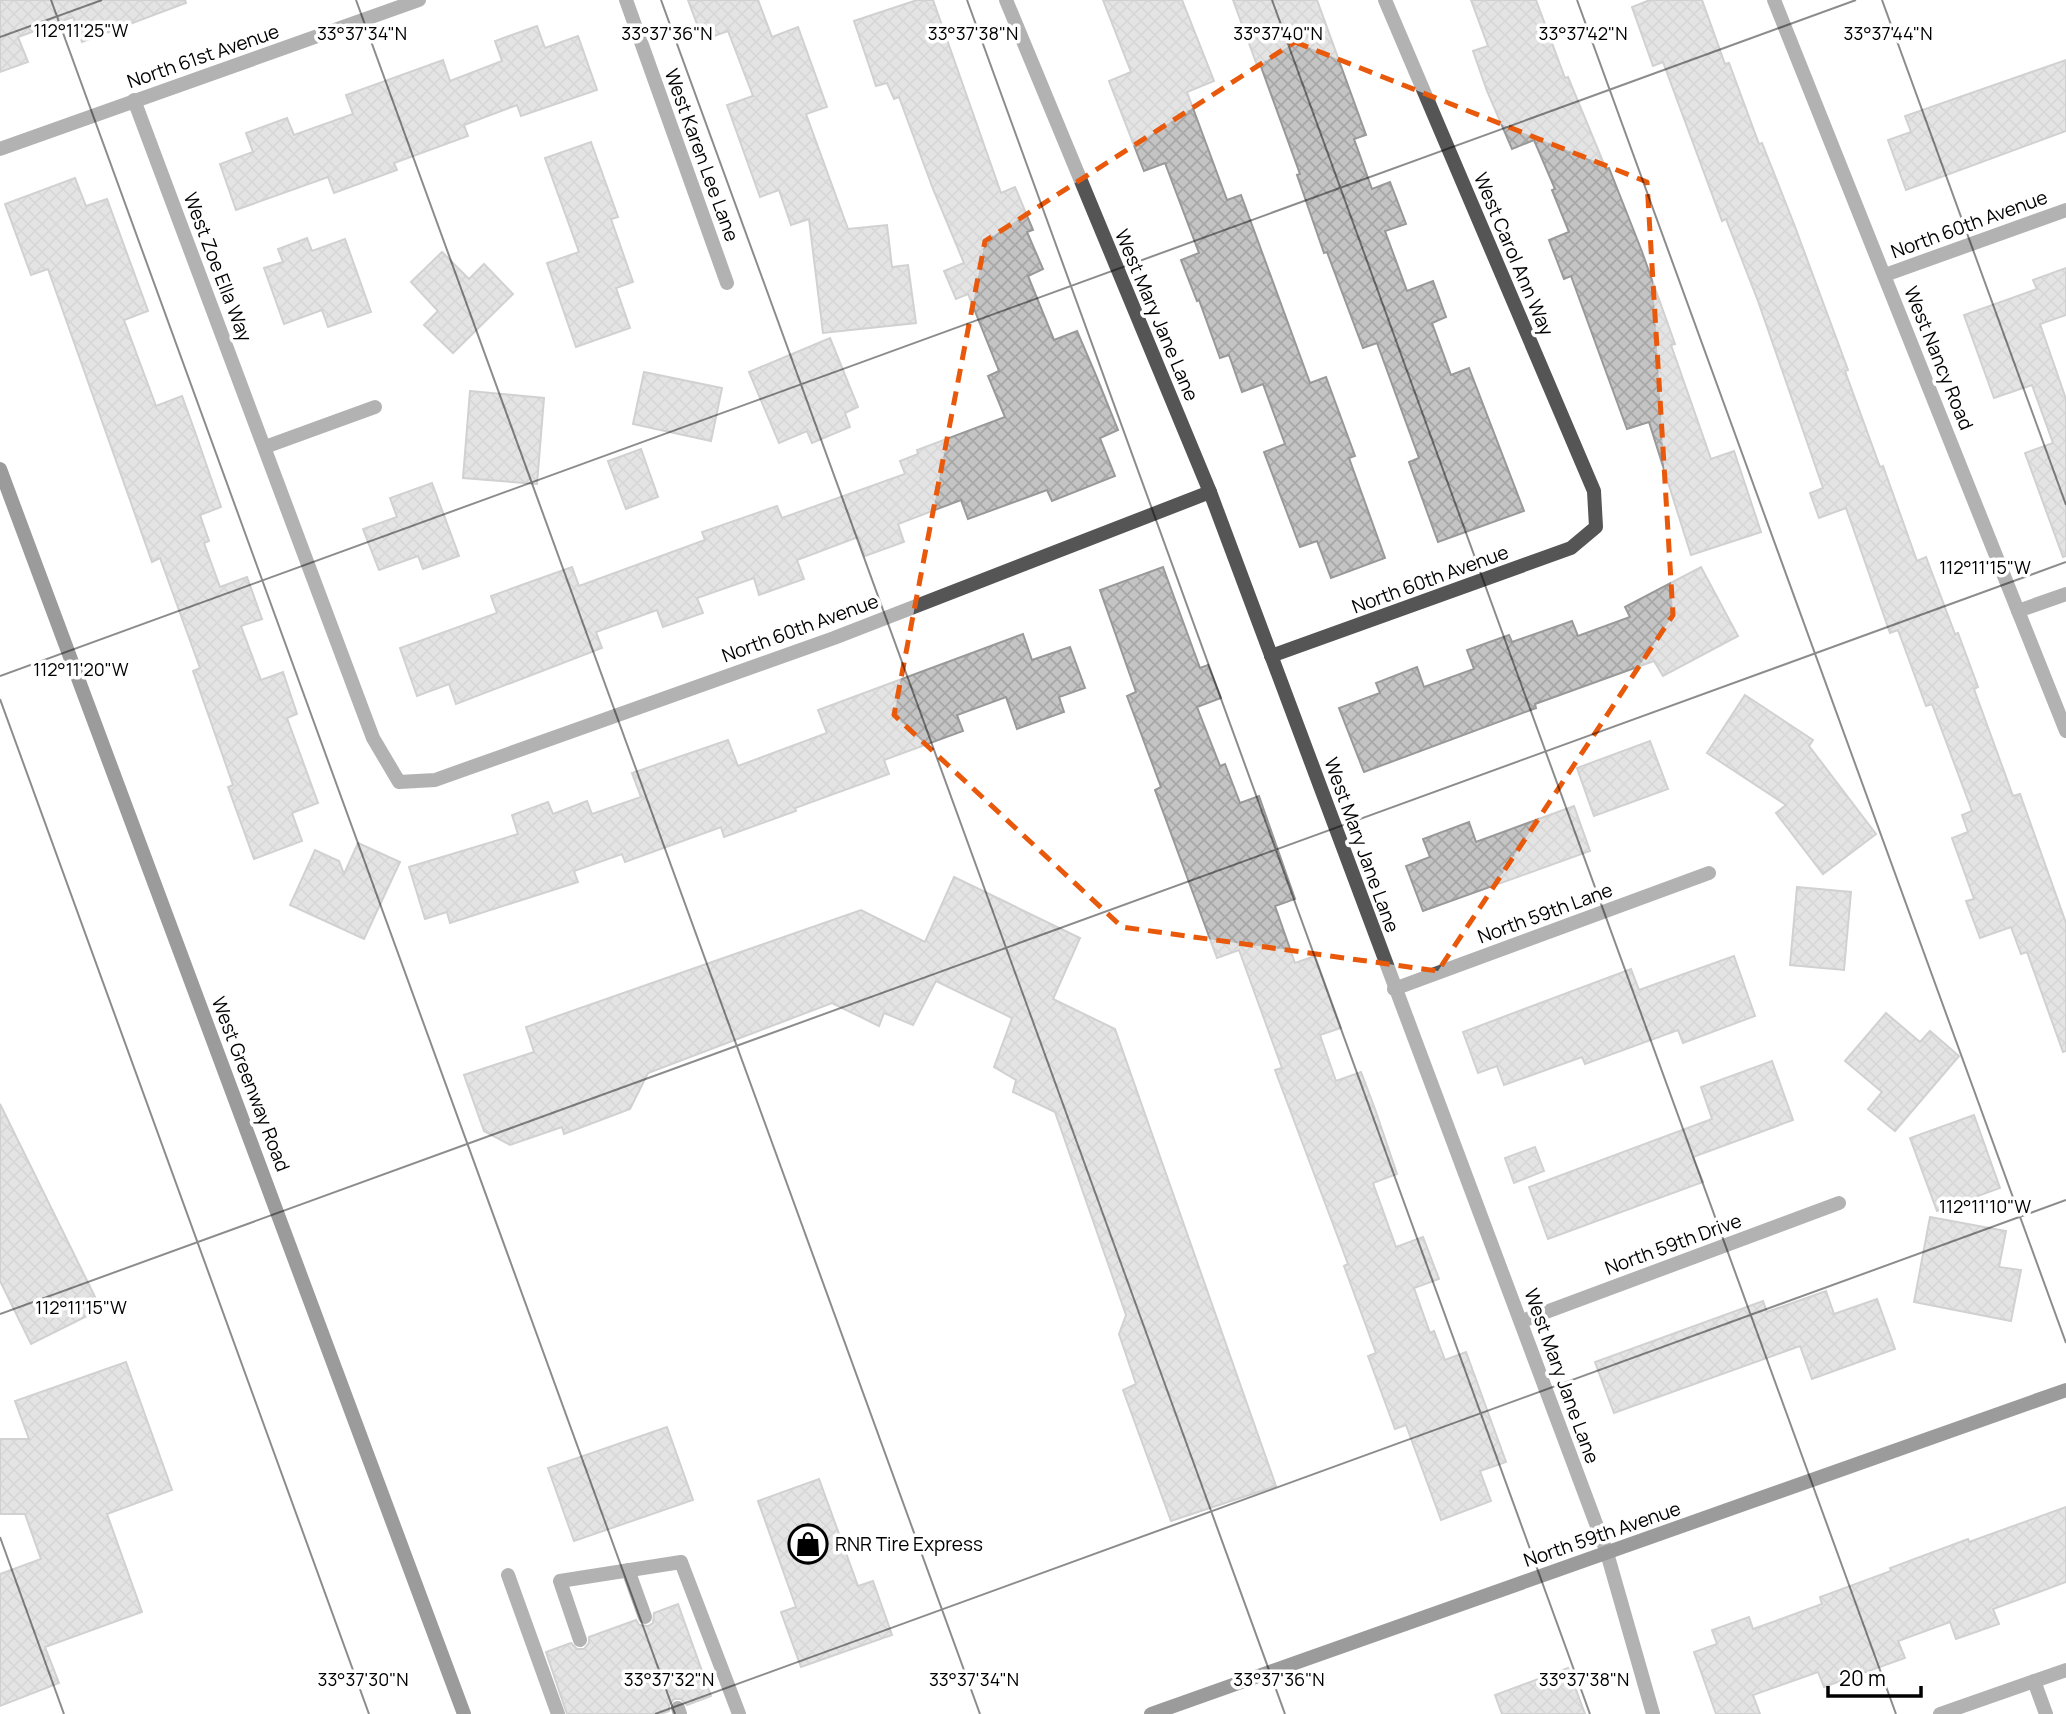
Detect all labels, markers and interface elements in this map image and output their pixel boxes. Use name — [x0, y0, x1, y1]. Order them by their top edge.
text: 112°11'25"W — [34, 18, 129, 42]
street label: North 61st Avenue — [124, 18, 282, 94]
text: 33°37'34"N — [317, 21, 407, 45]
text: 33°37'36"N — [621, 21, 713, 45]
text: 33°37'38"N — [928, 21, 1018, 45]
text: 33°37'40"N — [1233, 21, 1323, 45]
text: 33°37'42"N — [1539, 21, 1627, 45]
text: 33°37'44"N — [1844, 21, 1932, 45]
street label: West Karen Lee Lane — [659, 65, 745, 245]
street label: West Carol Ann Way — [1468, 168, 1560, 340]
street label: North 60th Avenue — [1887, 184, 2051, 264]
street label: West Zoe Ella Way — [178, 189, 258, 345]
street label: West Mary Jane Lane — [1109, 225, 1205, 405]
street label: West Nancy Road — [1898, 282, 1980, 434]
street label: North 60th Avenue — [1348, 539, 1512, 619]
text: 112°11'15"W — [1939, 555, 2031, 579]
street label: North 60th Avenue — [718, 588, 882, 668]
text: 112°11'20"W — [33, 657, 129, 681]
street label: West Mary Jane Lane — [1318, 754, 1406, 936]
street label: North 59th Lane — [1474, 877, 1616, 949]
street label: West Greenway Road — [206, 993, 296, 1175]
text: 112°11'10"W — [1939, 1194, 2031, 1218]
street label: North 59th Drive — [1601, 1207, 1745, 1281]
street label: West Mary Jane Lane — [1518, 1285, 1606, 1467]
text: 112°11'15"W — [35, 1295, 127, 1319]
street label: North 59th Avenue — [1520, 1495, 1684, 1573]
shop icon: RNR Tire Express — [787, 1523, 829, 1565]
place label: RNR Tire Express — [835, 1531, 983, 1557]
scale bar — [1828, 1654, 1921, 1698]
text: 20 m — [1839, 1664, 1886, 1692]
text: 33°37'30"N — [317, 1667, 409, 1691]
text: 33°37'32"N — [624, 1667, 714, 1691]
text: 33°37'34"N — [929, 1667, 1019, 1691]
text: 33°37'36"N — [1233, 1667, 1325, 1691]
text: 33°37'38"N — [1539, 1667, 1629, 1691]

